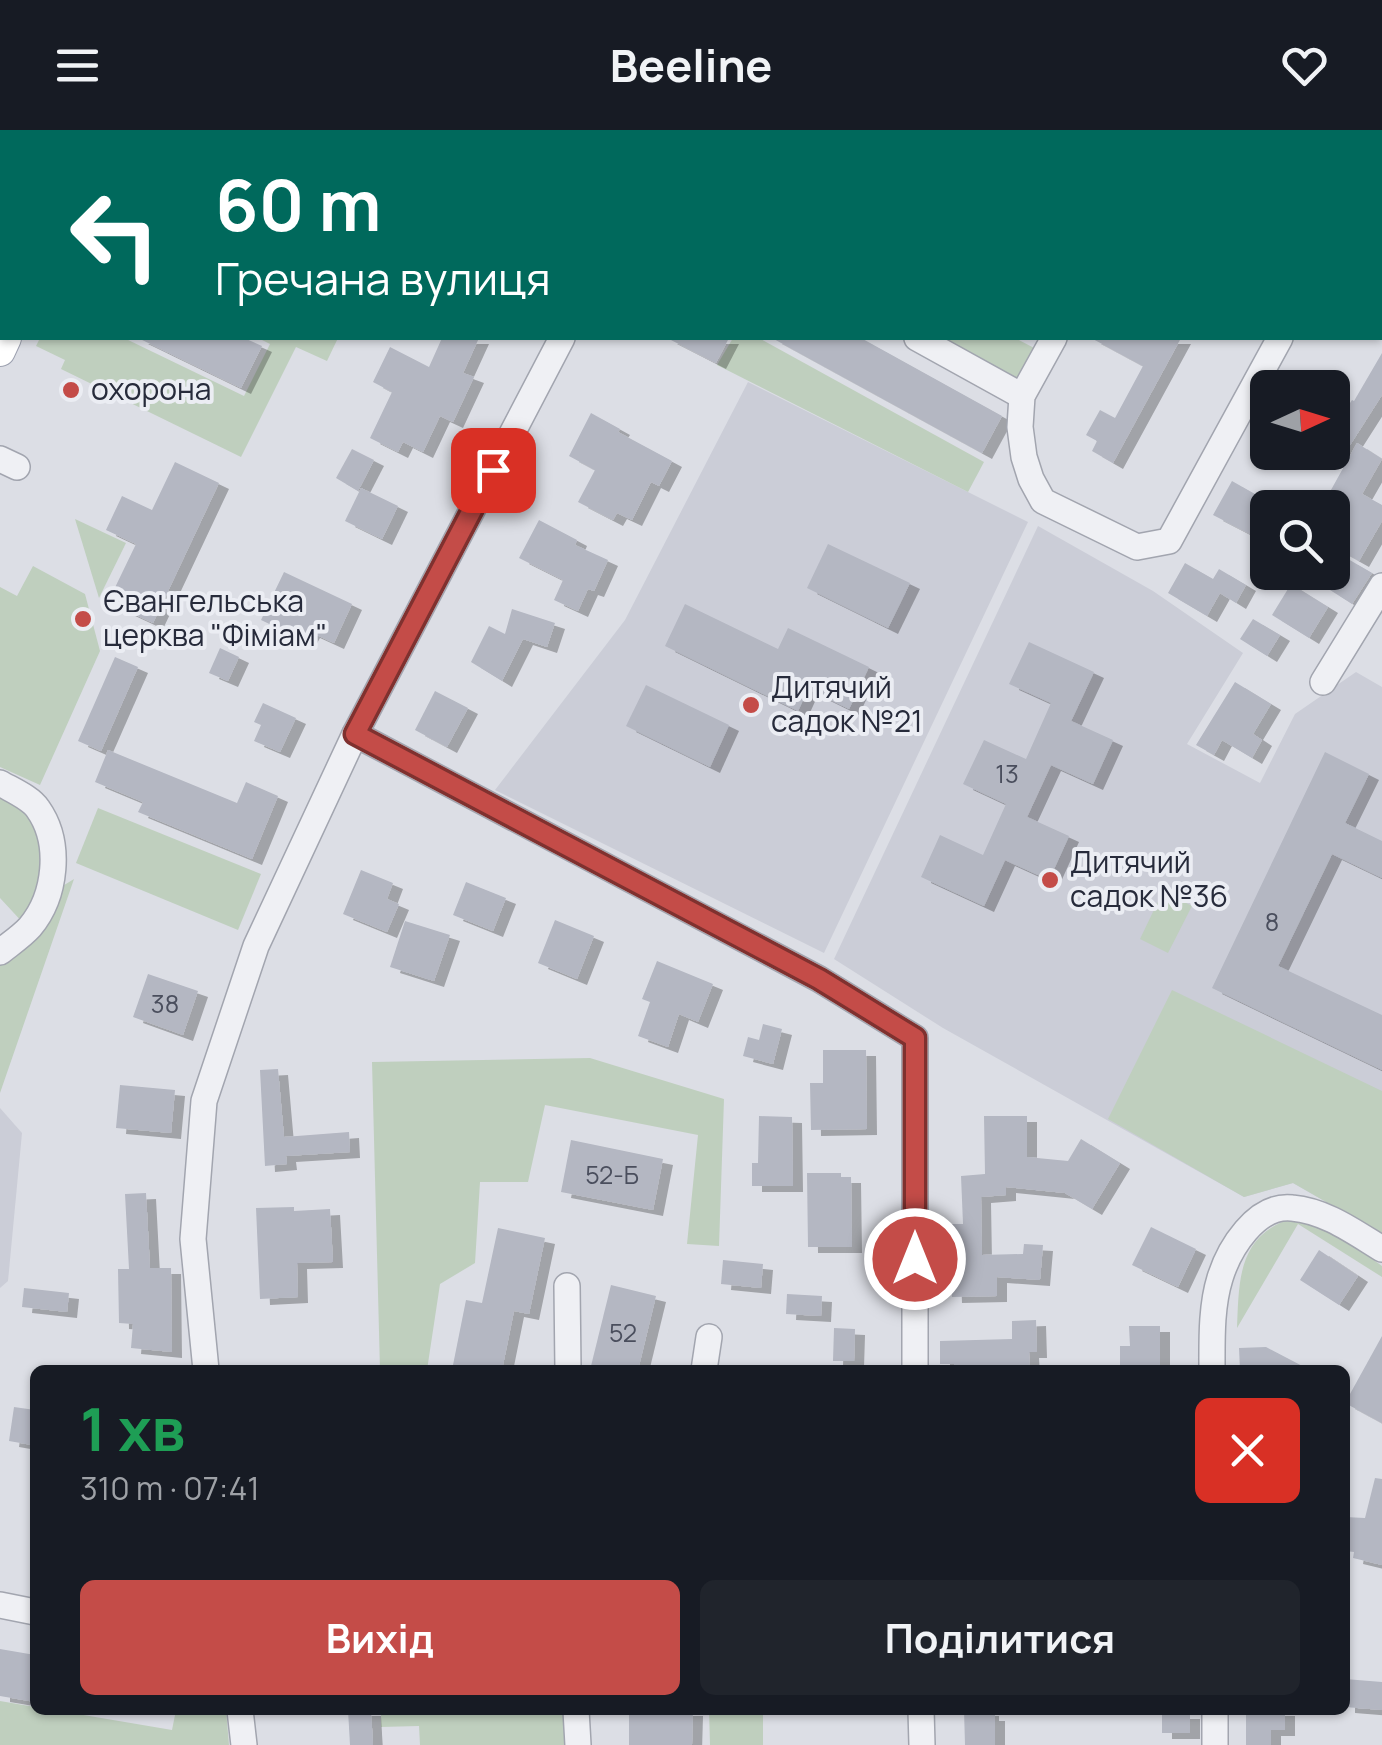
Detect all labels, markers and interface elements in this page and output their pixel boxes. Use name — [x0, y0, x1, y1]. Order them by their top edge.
text: Beeline — [610, 34, 772, 96]
icon: menu — [50, 38, 105, 93]
icon: heart — [1277, 38, 1332, 93]
text: 60 m — [215, 156, 382, 252]
icon: left — [50, 170, 180, 300]
text: Гречана вулиця — [215, 247, 551, 309]
place label: охорона — [91, 368, 211, 409]
north arrow — [1250, 370, 1350, 470]
map controls — [1250, 370, 1350, 590]
marker: охорона — [60, 379, 82, 401]
pin — [451, 428, 536, 513]
icon: arrive — [466, 443, 521, 498]
button: search — [1250, 490, 1350, 590]
place label: Євангельська церква "Фіміам" — [103, 580, 327, 655]
marker: Євангельська церква "Фіміам" — [72, 608, 94, 630]
place label: Дитячий садок №21 — [771, 666, 923, 741]
marker: Дитячий садок №21 — [740, 694, 762, 716]
house number: 13 — [995, 756, 1019, 791]
place label: Дитячий садок №36 — [1070, 841, 1228, 916]
marker: Дитячий садок №36 — [1039, 869, 1061, 891]
house number: 8 — [1265, 904, 1279, 939]
house number: 38 — [151, 986, 179, 1021]
house number: 52-Б — [585, 1157, 639, 1192]
position arrow — [863, 1207, 967, 1311]
house number: 52 — [609, 1315, 637, 1350]
text: 1 хв — [80, 1387, 185, 1469]
button: close — [1195, 1398, 1300, 1503]
text: 310 m · 07:41 — [80, 1466, 260, 1510]
button: Вихід — [80, 1580, 680, 1695]
button: Поділитися — [700, 1580, 1300, 1695]

